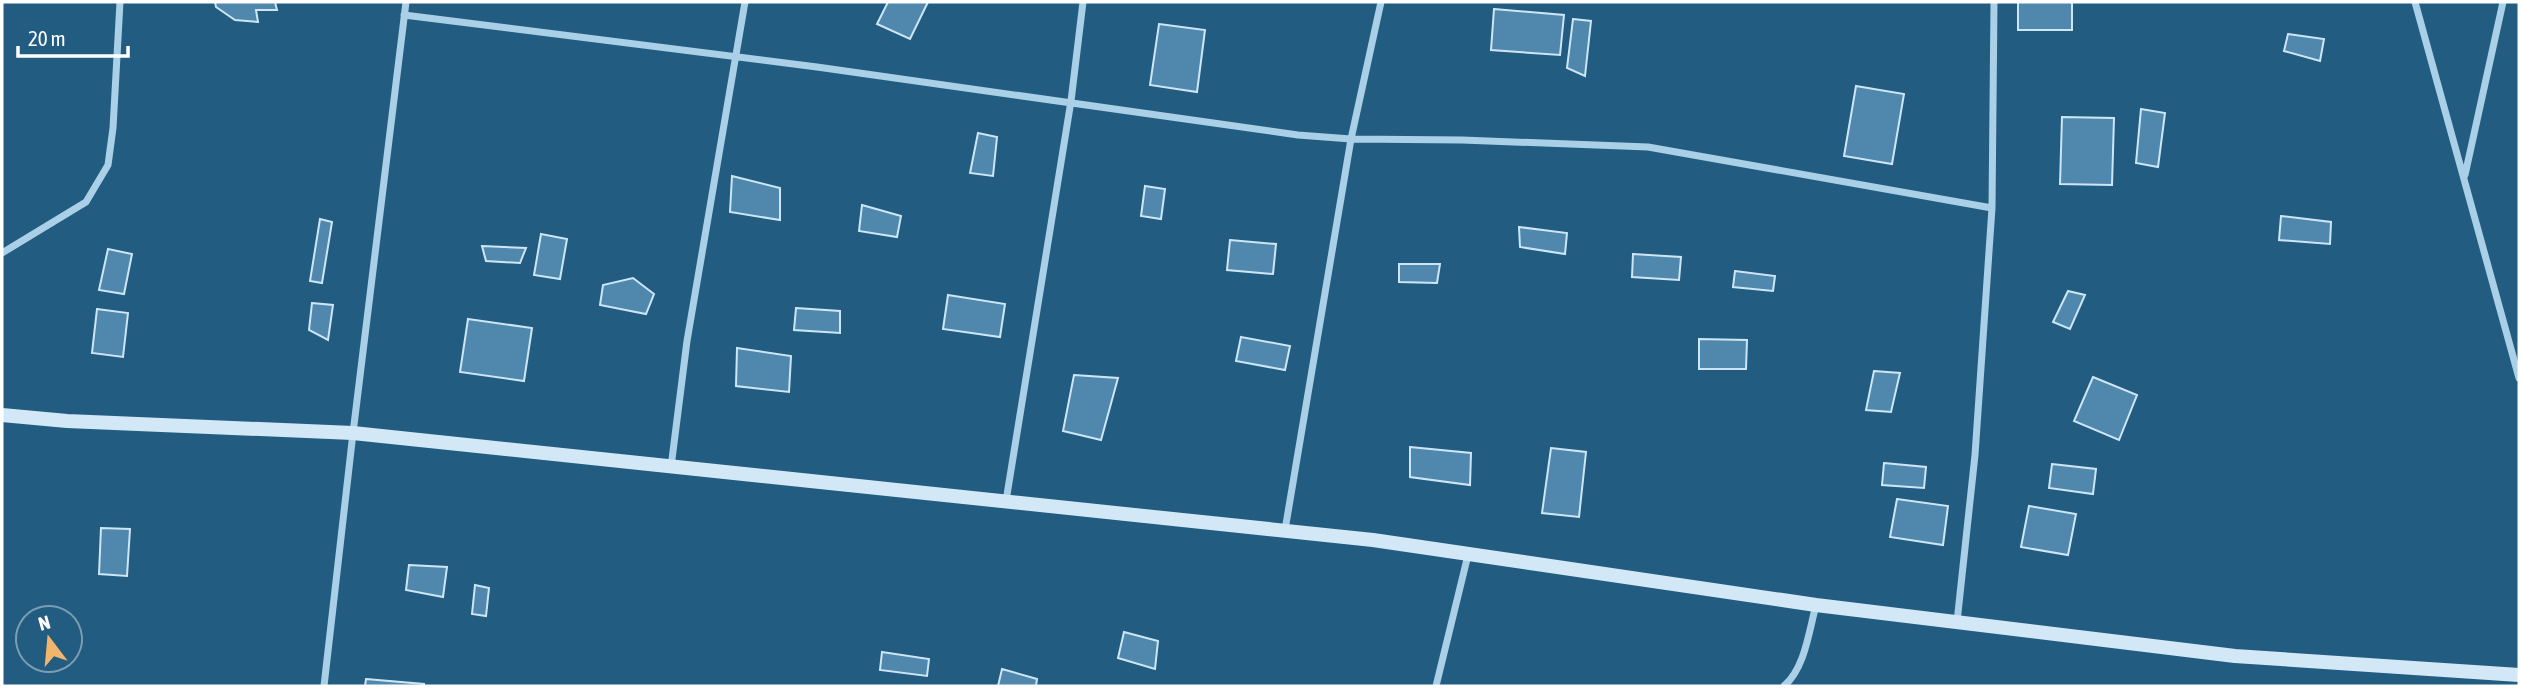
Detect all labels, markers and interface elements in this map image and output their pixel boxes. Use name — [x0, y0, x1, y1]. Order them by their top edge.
scale bar — [18, 14, 128, 58]
text: 20 m — [28, 26, 66, 50]
north arrow — [14, 604, 84, 674]
text: N — [36, 611, 53, 635]

